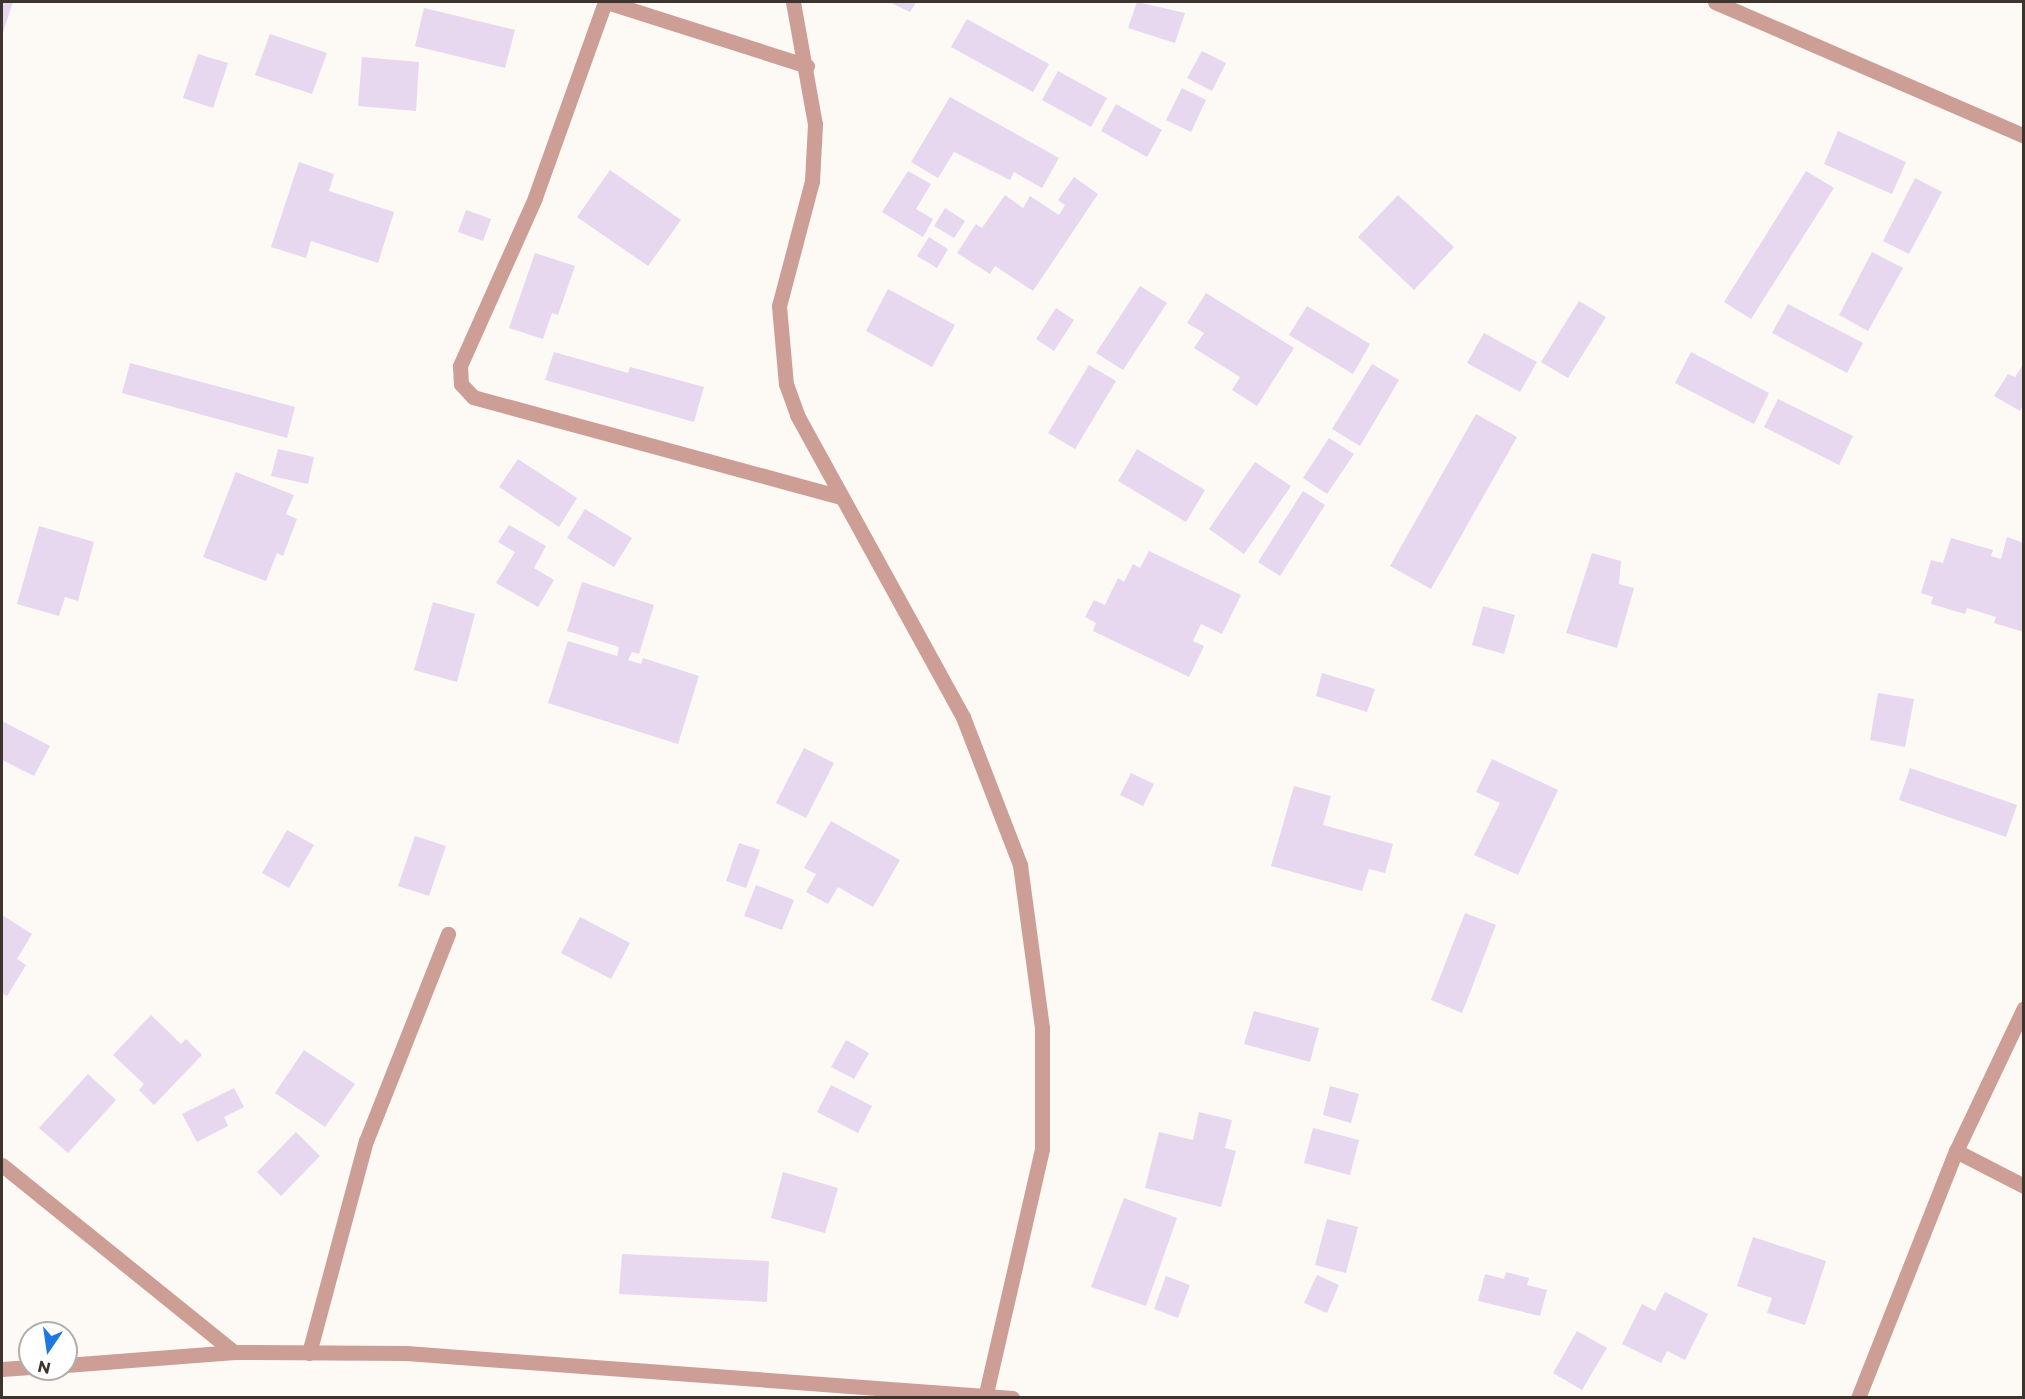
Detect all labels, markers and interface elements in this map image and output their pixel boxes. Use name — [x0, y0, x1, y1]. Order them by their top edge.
north arrow — [18, 1321, 78, 1381]
text: N — [36, 1356, 53, 1378]

